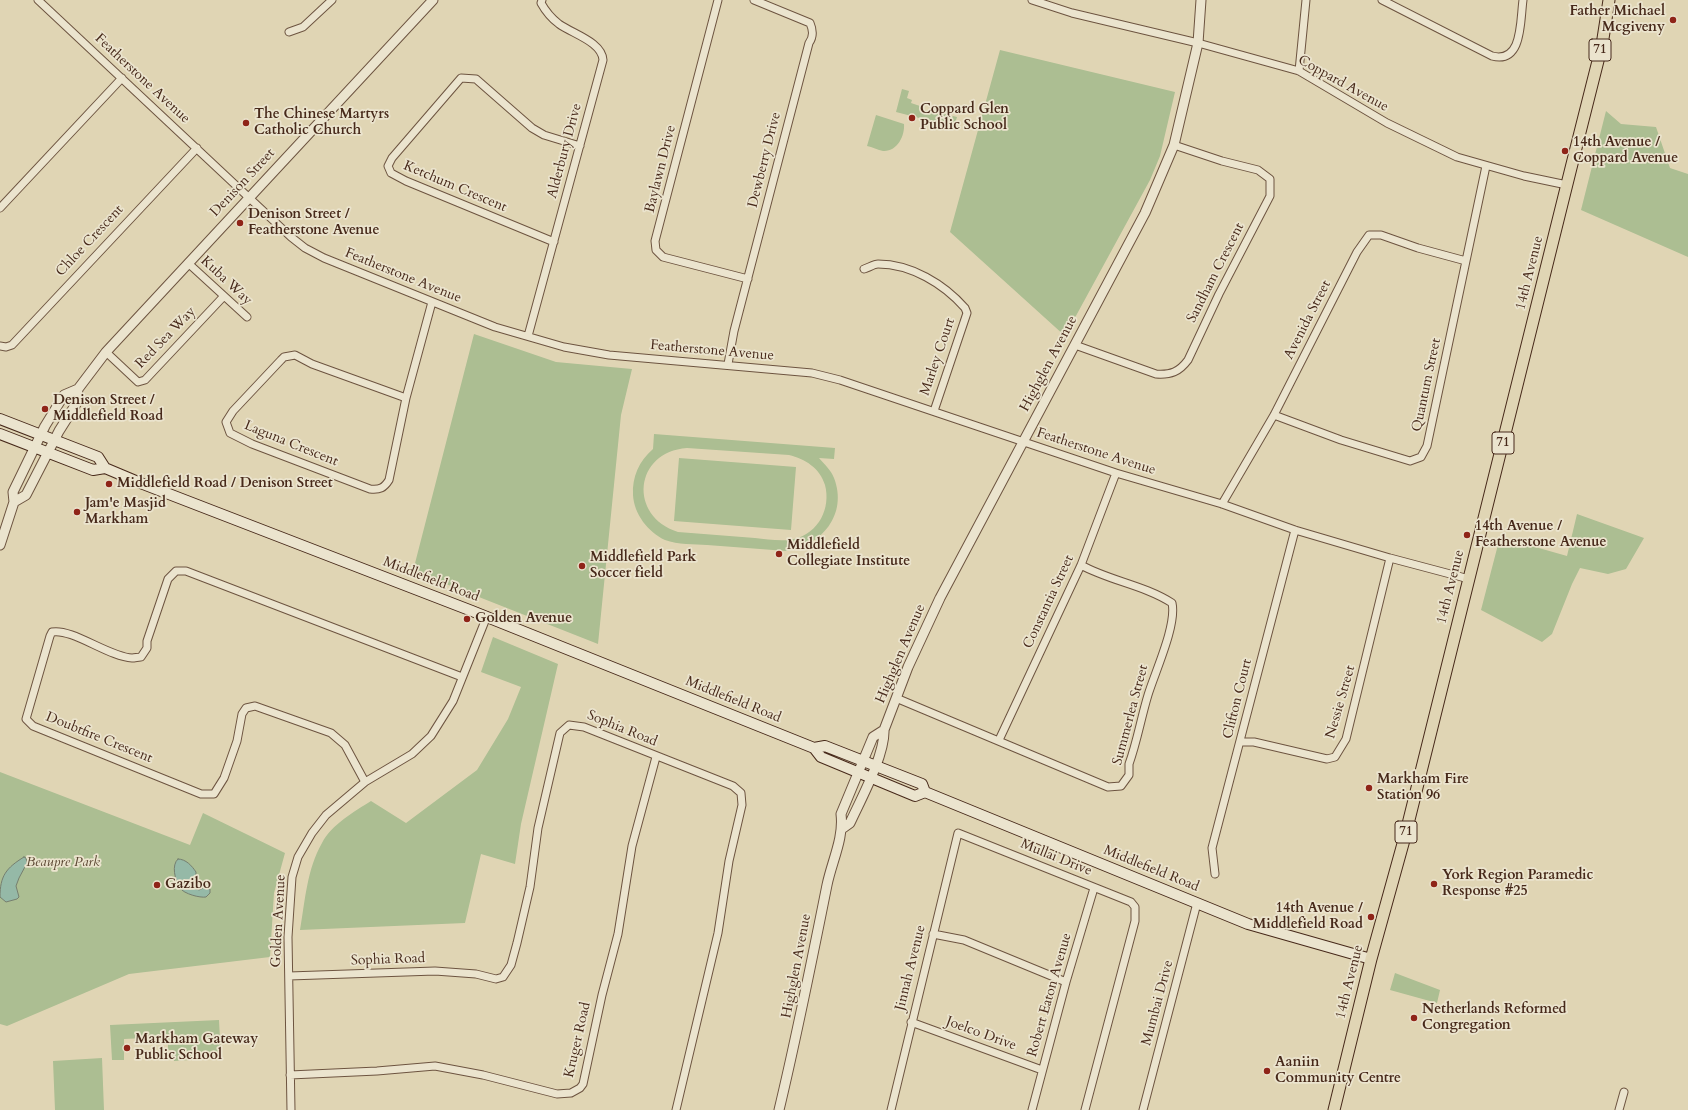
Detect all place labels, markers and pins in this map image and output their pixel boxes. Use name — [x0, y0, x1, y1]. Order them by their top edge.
place label: Father Michael Mcgiveny — [1569, 4, 1665, 36]
marker: Father Michael Mcgiveny — [1668, 15, 1678, 25]
place label: Coppard Glen Public School — [920, 102, 1009, 134]
place label: The Chinese Martyrs Catholic Church — [254, 107, 389, 140]
marker: Coppard Glen Public School — [907, 113, 917, 123]
marker: The Chinese Martyrs Catholic Church — [241, 118, 251, 128]
place label: 14th Avenue / Coppard Avenue — [1573, 135, 1678, 168]
marker: 14th Avenue / Coppard Avenue — [1560, 146, 1570, 156]
place label: Denison Street / Featherstone Avenue — [248, 207, 379, 240]
marker: Denison Street / Featherstone Avenue — [235, 218, 245, 228]
place label: Denison Street / Middlefield Road — [53, 393, 163, 426]
marker: Denison Street / Middlefield Road — [40, 404, 50, 414]
place label: Middlefield Road / Denison Street — [117, 476, 333, 492]
marker: Middlefield Road / Denison Street — [104, 479, 114, 489]
place label: Jam'e Masjid Markham — [85, 496, 166, 528]
marker: Jam'e Masjid Markham — [72, 507, 82, 517]
place label: 14th Avenue / Featherstone Avenue — [1475, 519, 1606, 552]
marker: 14th Avenue / Featherstone Avenue — [1462, 530, 1472, 540]
place label: Middlefield Collegiate Institute — [787, 538, 910, 570]
marker: Middlefield Collegiate Institute — [774, 549, 784, 559]
place label: Middlefield Park Soccer field — [590, 550, 696, 582]
marker: Middlefield Park Soccer field — [577, 561, 587, 571]
place label: Golden Avenue — [475, 611, 572, 627]
marker: Golden Avenue — [462, 614, 472, 624]
place label: Markham Fire Station 96 — [1377, 772, 1469, 804]
marker: Markham Fire Station 96 — [1364, 783, 1374, 793]
place label: York Region Paramedic Response #25 — [1442, 868, 1593, 900]
place label: Gazibo — [165, 877, 211, 893]
marker: York Region Paramedic Response #25 — [1429, 879, 1439, 889]
marker: Gazibo — [152, 880, 162, 890]
place label: 14th Avenue / Middlefield Road — [1253, 901, 1363, 934]
marker: 14th Avenue / Middlefield Road — [1366, 912, 1376, 922]
place label: Netherlands Reformed Congregation — [1422, 1002, 1567, 1034]
marker: Netherlands Reformed Congregation — [1409, 1013, 1419, 1023]
place label: Markham Gateway Public School — [135, 1032, 258, 1064]
marker: Markham Gateway Public School — [122, 1043, 132, 1053]
place label: Aaniin Community Centre — [1275, 1055, 1401, 1088]
marker: Aaniin Community Centre — [1262, 1066, 1272, 1076]

